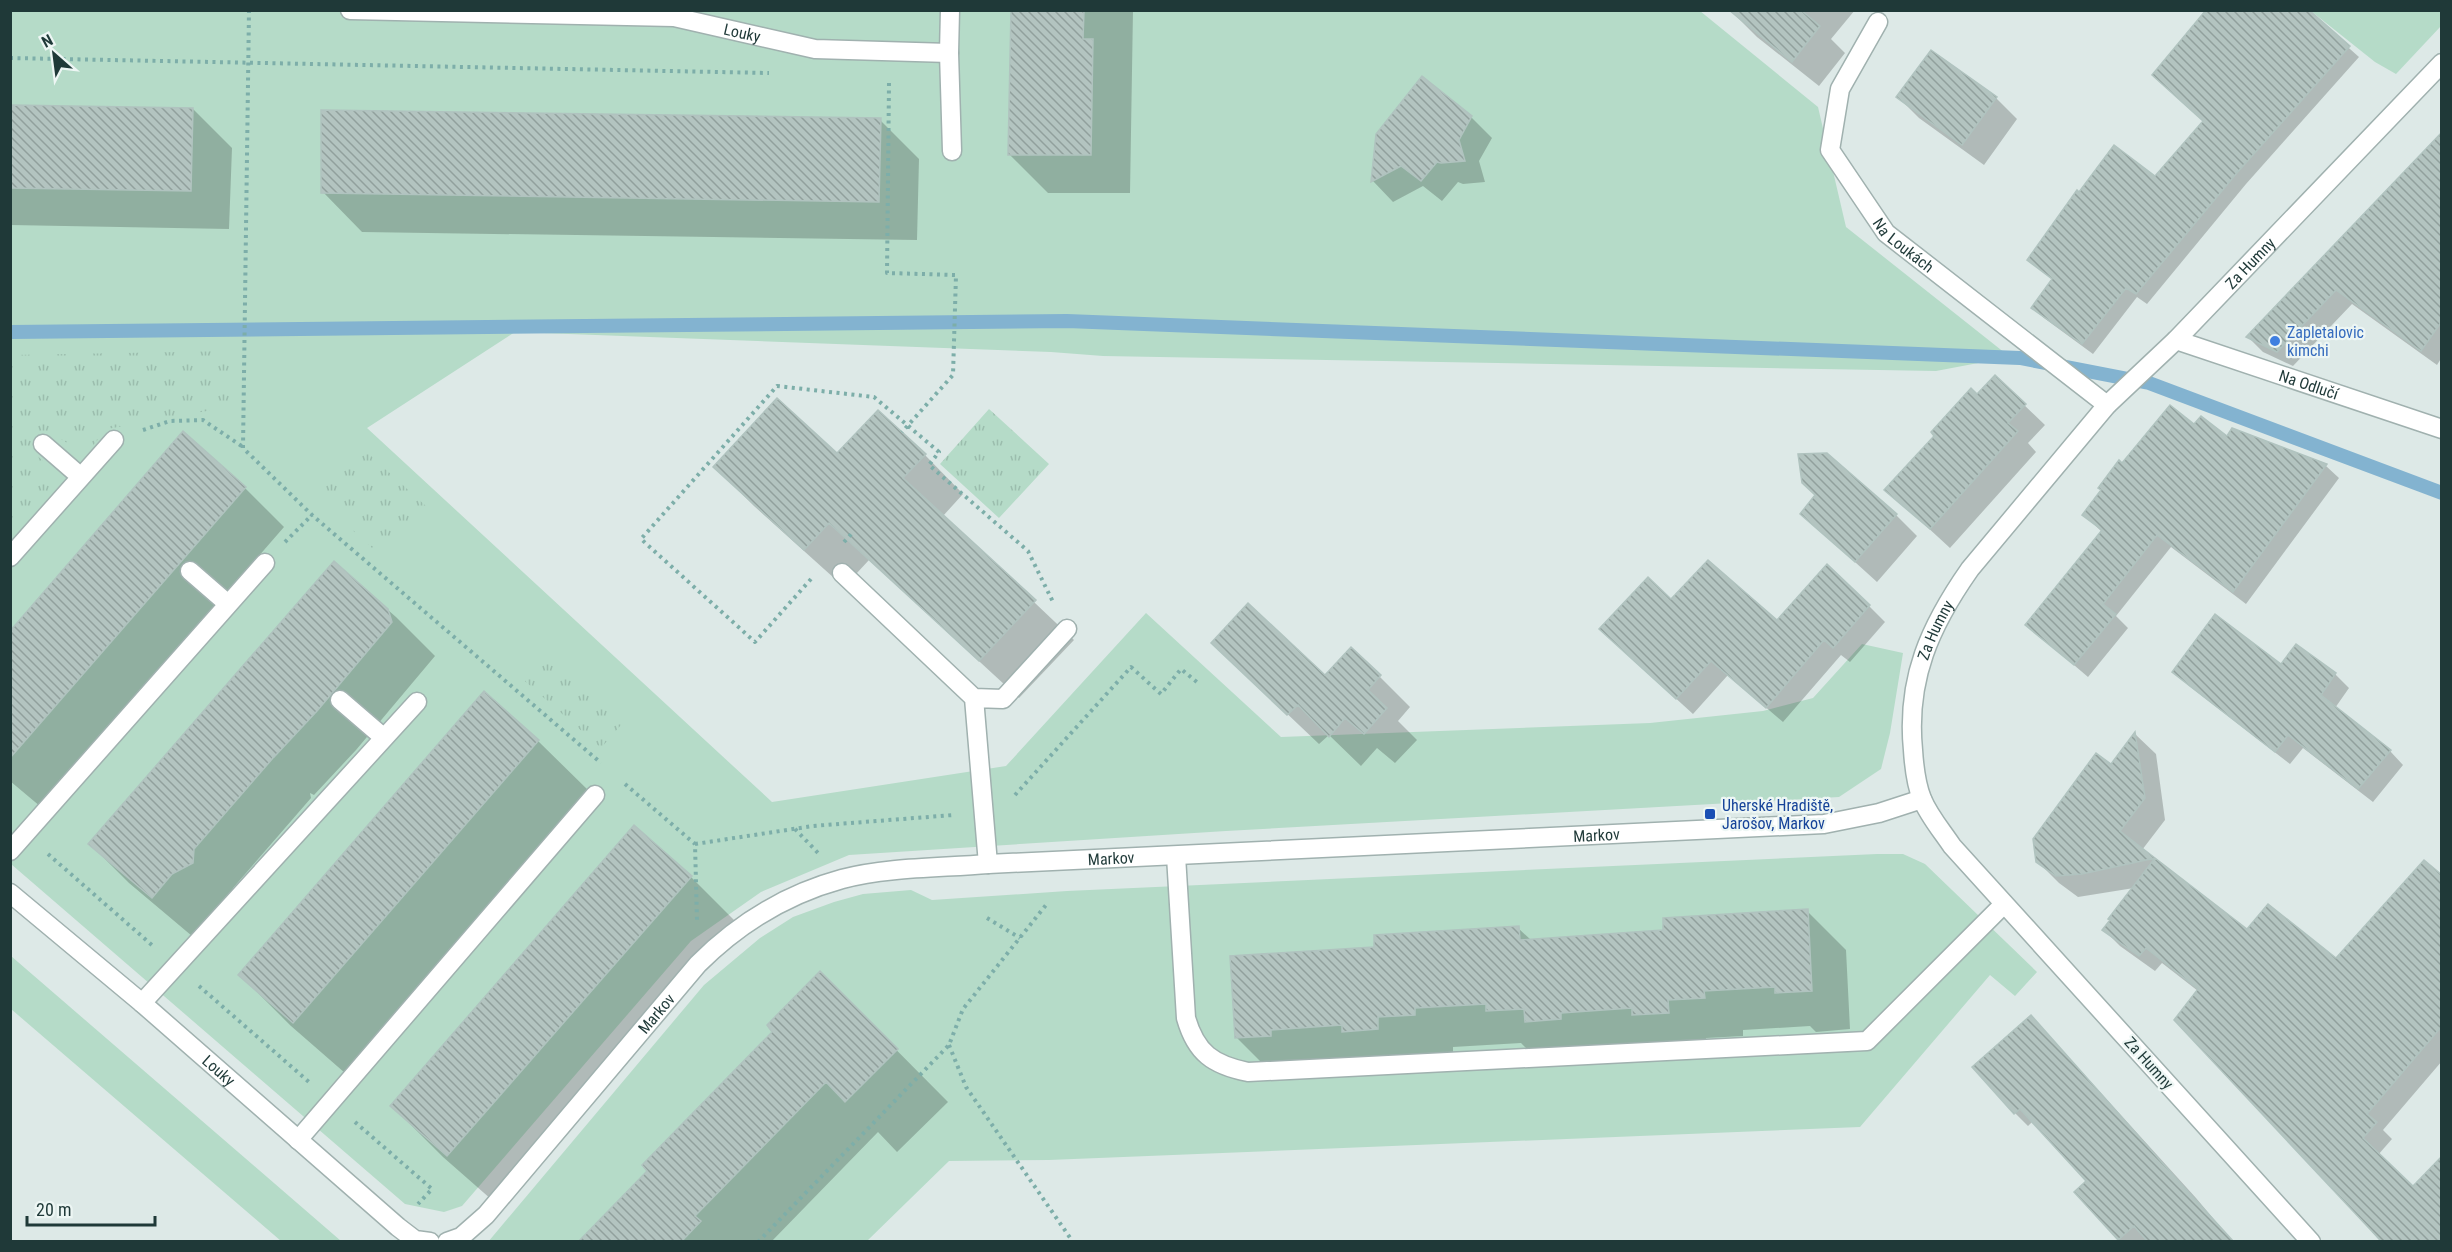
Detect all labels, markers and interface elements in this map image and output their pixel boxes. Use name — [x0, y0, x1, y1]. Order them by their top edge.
street label: Louky — [722, 19, 763, 46]
north arrow — [24, 24, 84, 84]
text: N — [38, 31, 56, 52]
street label: Na Loukách — [1869, 214, 1938, 276]
street label: Za Humny — [2221, 233, 2279, 293]
place label: Zapletalovic kimchi — [2287, 323, 2364, 360]
marker: Zapletalovic kimchi — [2268, 334, 2282, 348]
street label: Na Odlučí — [2277, 366, 2342, 404]
street label: Za Humny — [1913, 597, 1957, 662]
place label: Uherské Hradiště, Jarošov, Markov — [1722, 796, 1833, 833]
marker: Uherské Hradiště, Jarošov, Markov — [1703, 807, 1717, 821]
street label: Markov — [1573, 824, 1620, 845]
street label: Markov — [1087, 848, 1135, 869]
street label: Markov — [634, 989, 679, 1037]
street label: Za Humny — [2121, 1033, 2178, 1093]
street label: Louky — [199, 1051, 239, 1090]
scale bar — [27, 1189, 154, 1227]
text: 20 m — [36, 1199, 71, 1220]

